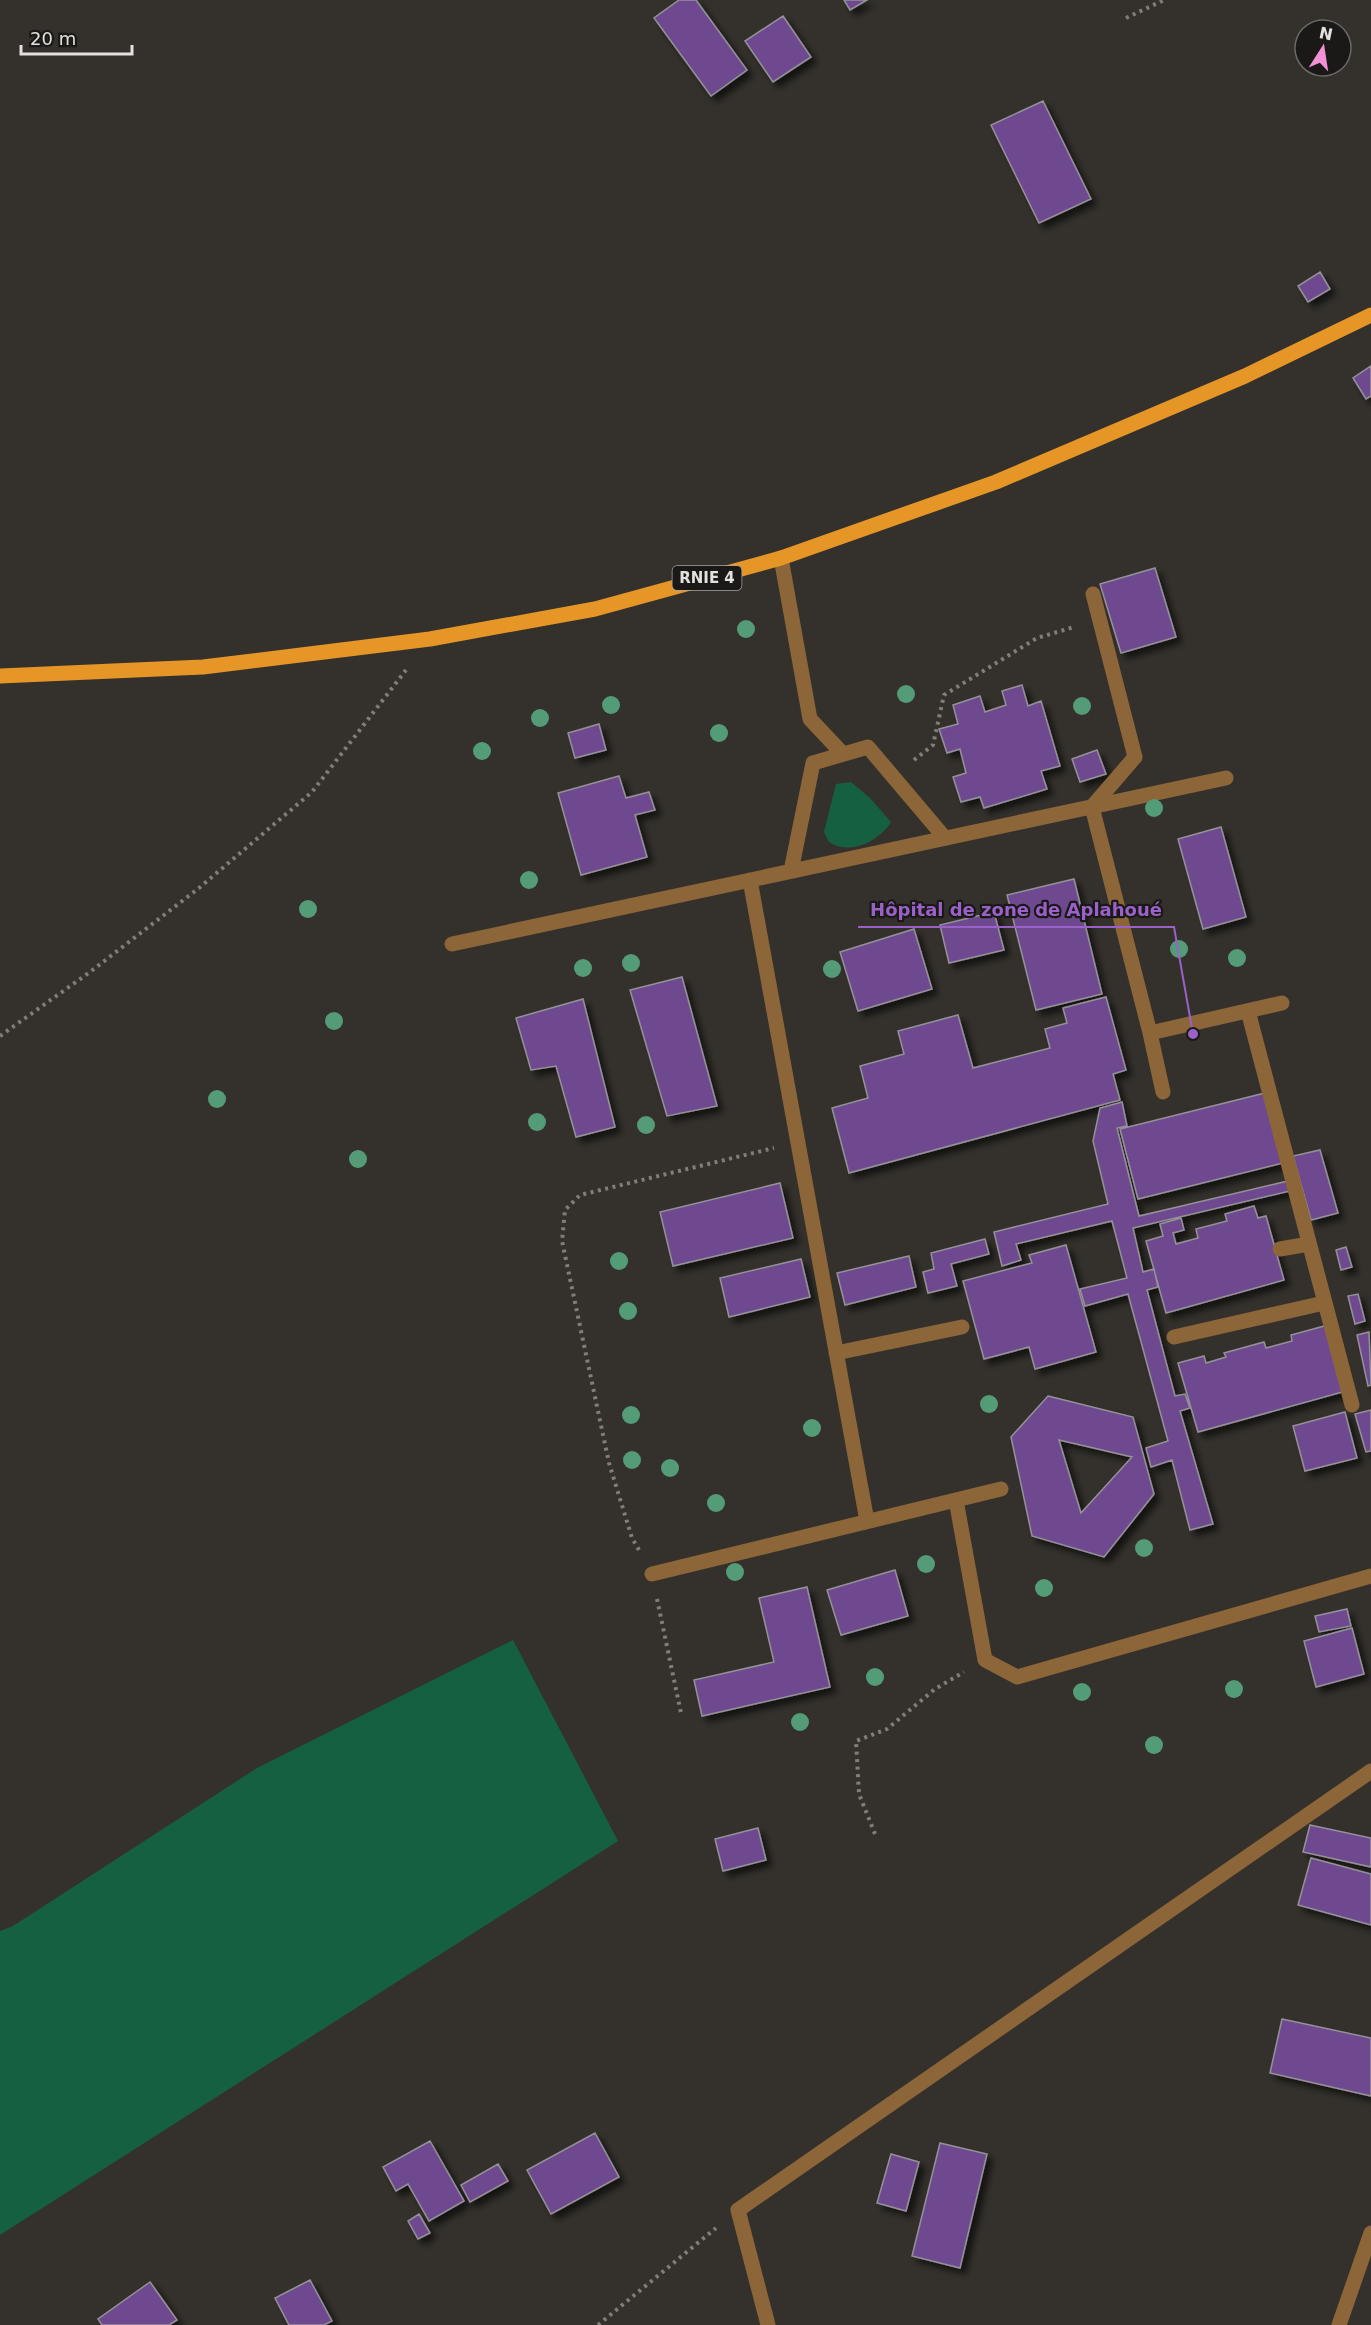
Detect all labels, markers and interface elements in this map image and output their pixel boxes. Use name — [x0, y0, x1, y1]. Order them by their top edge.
scale bar — [21, 18, 132, 56]
north arrow — [1293, 18, 1353, 78]
text: N — [1317, 23, 1335, 45]
text: 20 m — [30, 28, 76, 49]
road number: RNIE 4 — [672, 566, 742, 590]
callout: Hôpital de zone de Aplahoué — [858, 891, 1174, 927]
text: Hôpital de zone de Aplahoué — [870, 899, 1162, 920]

